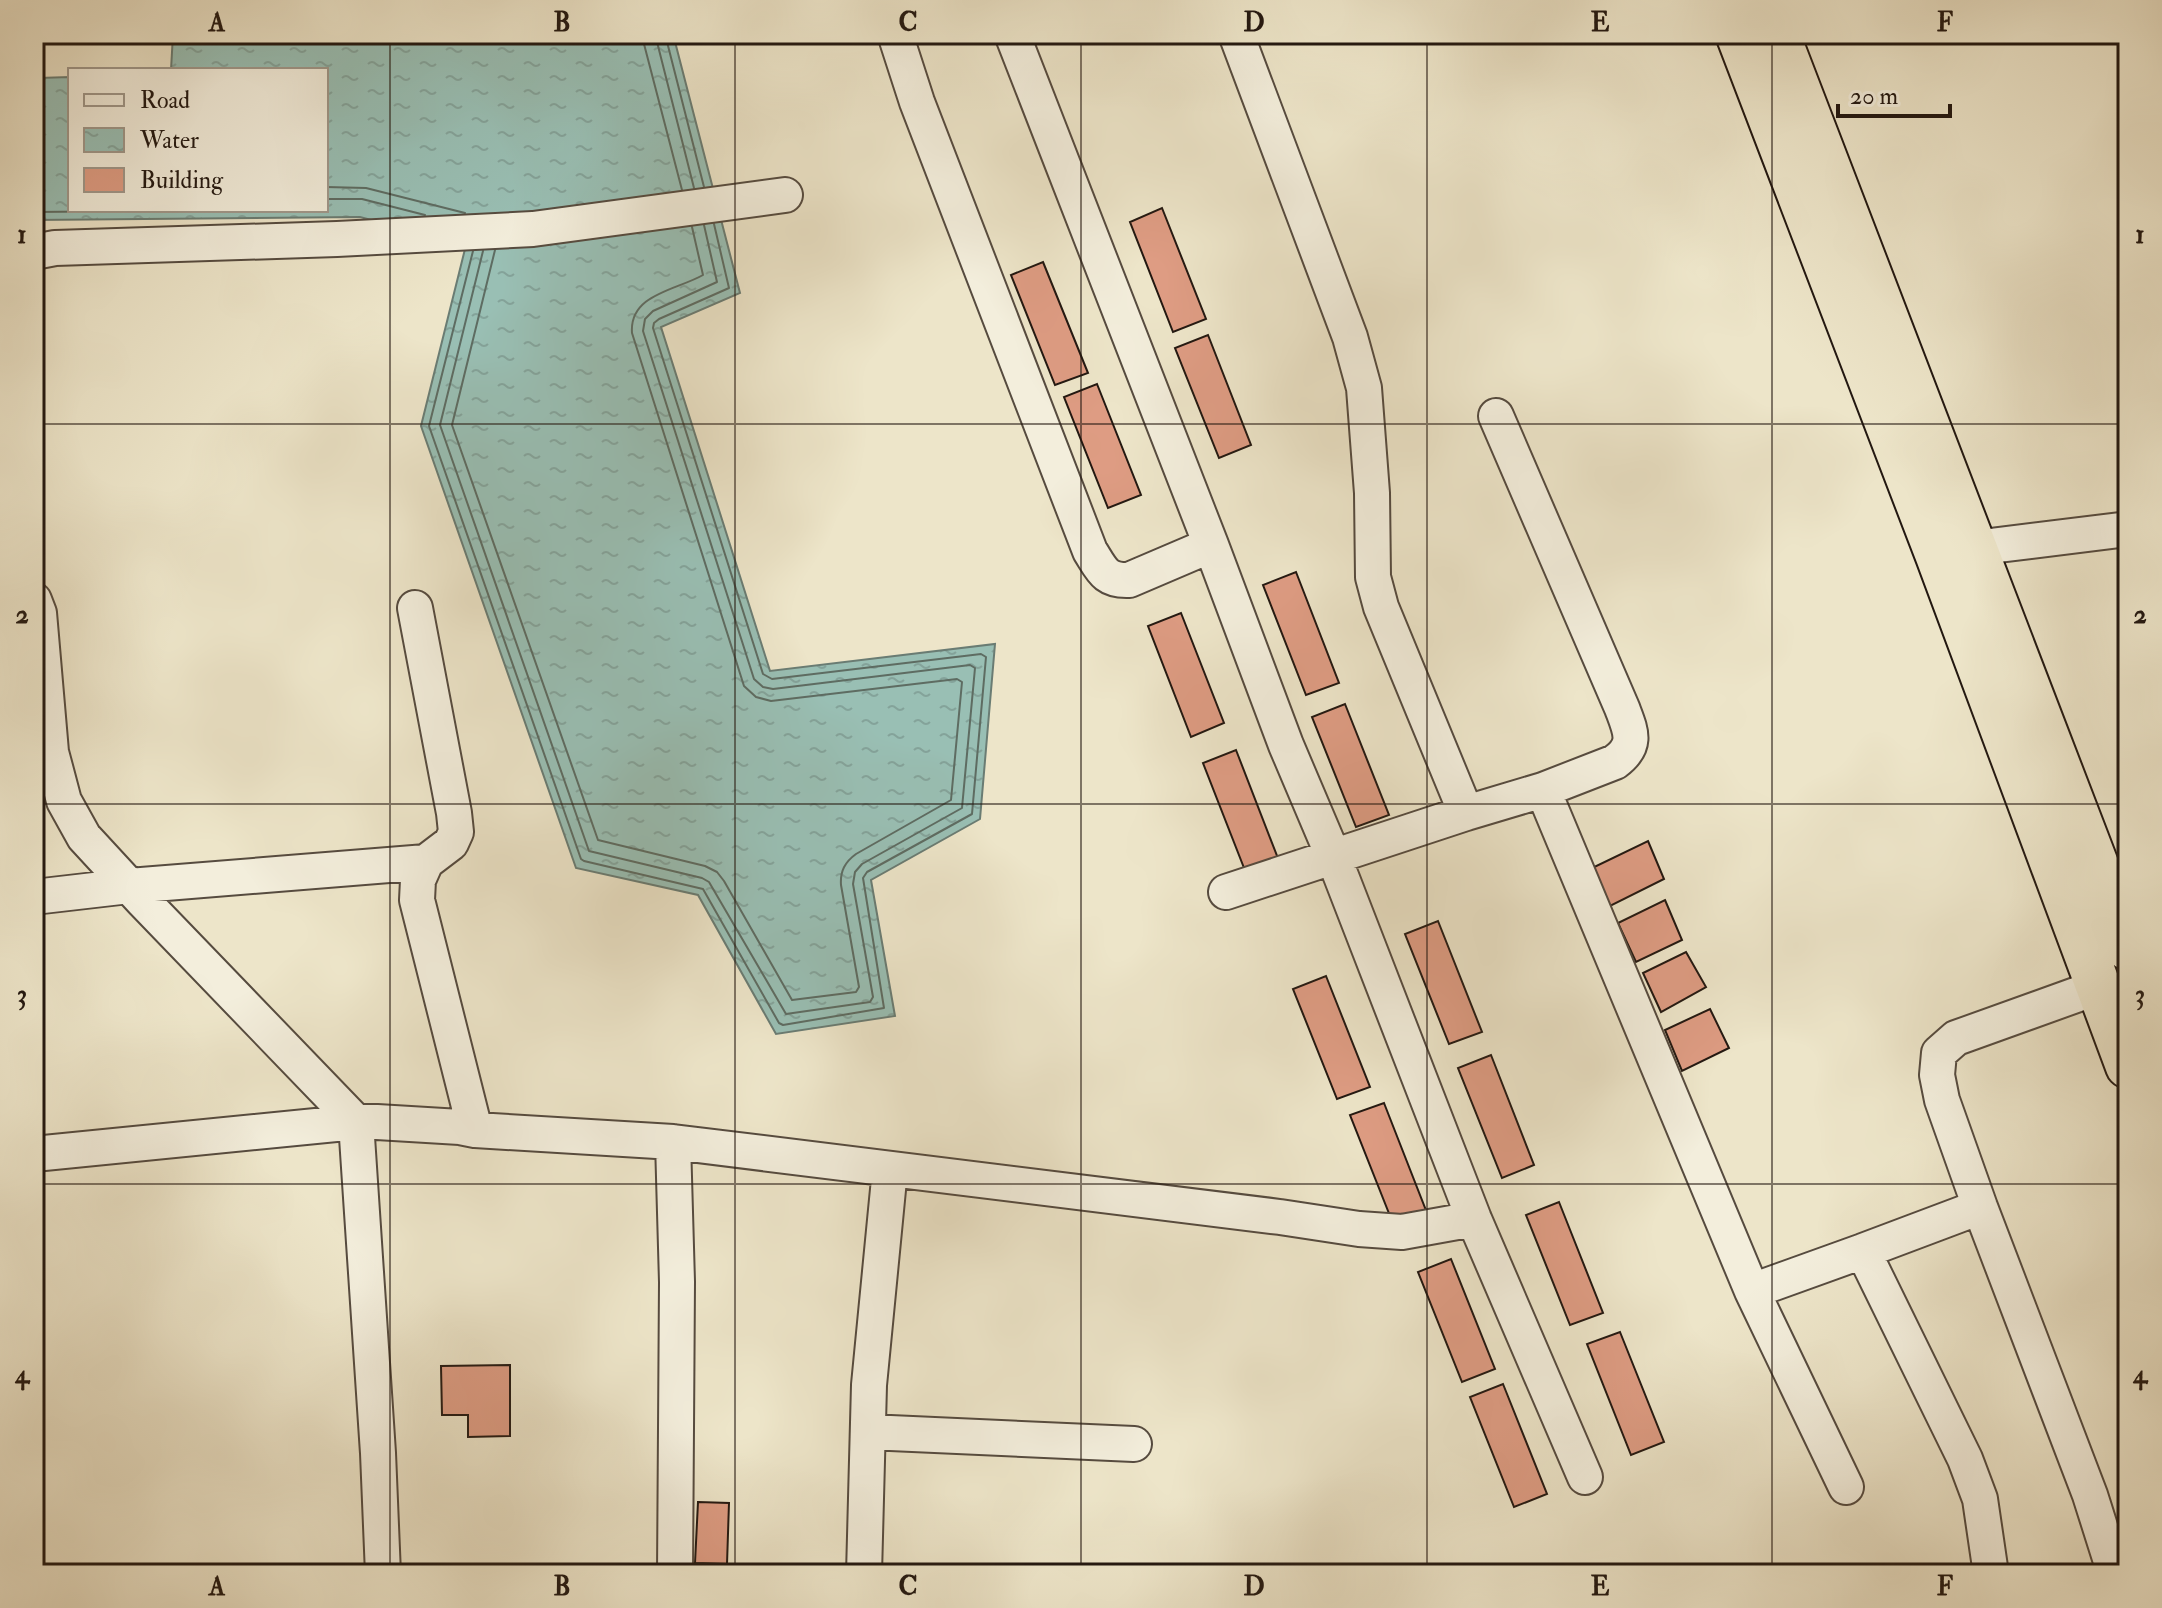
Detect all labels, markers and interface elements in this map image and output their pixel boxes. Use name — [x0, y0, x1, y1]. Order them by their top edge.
text: A — [208, 7, 226, 39]
text: B — [553, 7, 571, 39]
text: C — [898, 7, 918, 39]
text: D — [1243, 7, 1265, 39]
text: E — [1591, 7, 1610, 39]
text: F — [1937, 7, 1954, 39]
legend — [68, 68, 328, 212]
scale bar — [1838, 68, 1950, 118]
text: 20 m — [1850, 81, 1899, 112]
text: Road — [140, 85, 190, 116]
text: Water — [139, 125, 199, 156]
text: Building — [140, 165, 224, 196]
text: 1 — [17, 219, 27, 251]
text: 1 — [2135, 219, 2145, 251]
text: 2 — [15, 599, 29, 631]
text: 2 — [2133, 599, 2147, 631]
text: 3 — [17, 979, 27, 1011]
text: 3 — [2135, 979, 2145, 1011]
text: 4 — [14, 1359, 31, 1391]
text: 4 — [2132, 1359, 2149, 1391]
text: A — [208, 1571, 226, 1603]
text: B — [553, 1571, 571, 1603]
text: C — [898, 1571, 918, 1603]
text: D — [1243, 1571, 1265, 1603]
text: E — [1591, 1571, 1610, 1603]
text: F — [1937, 1571, 1954, 1603]

